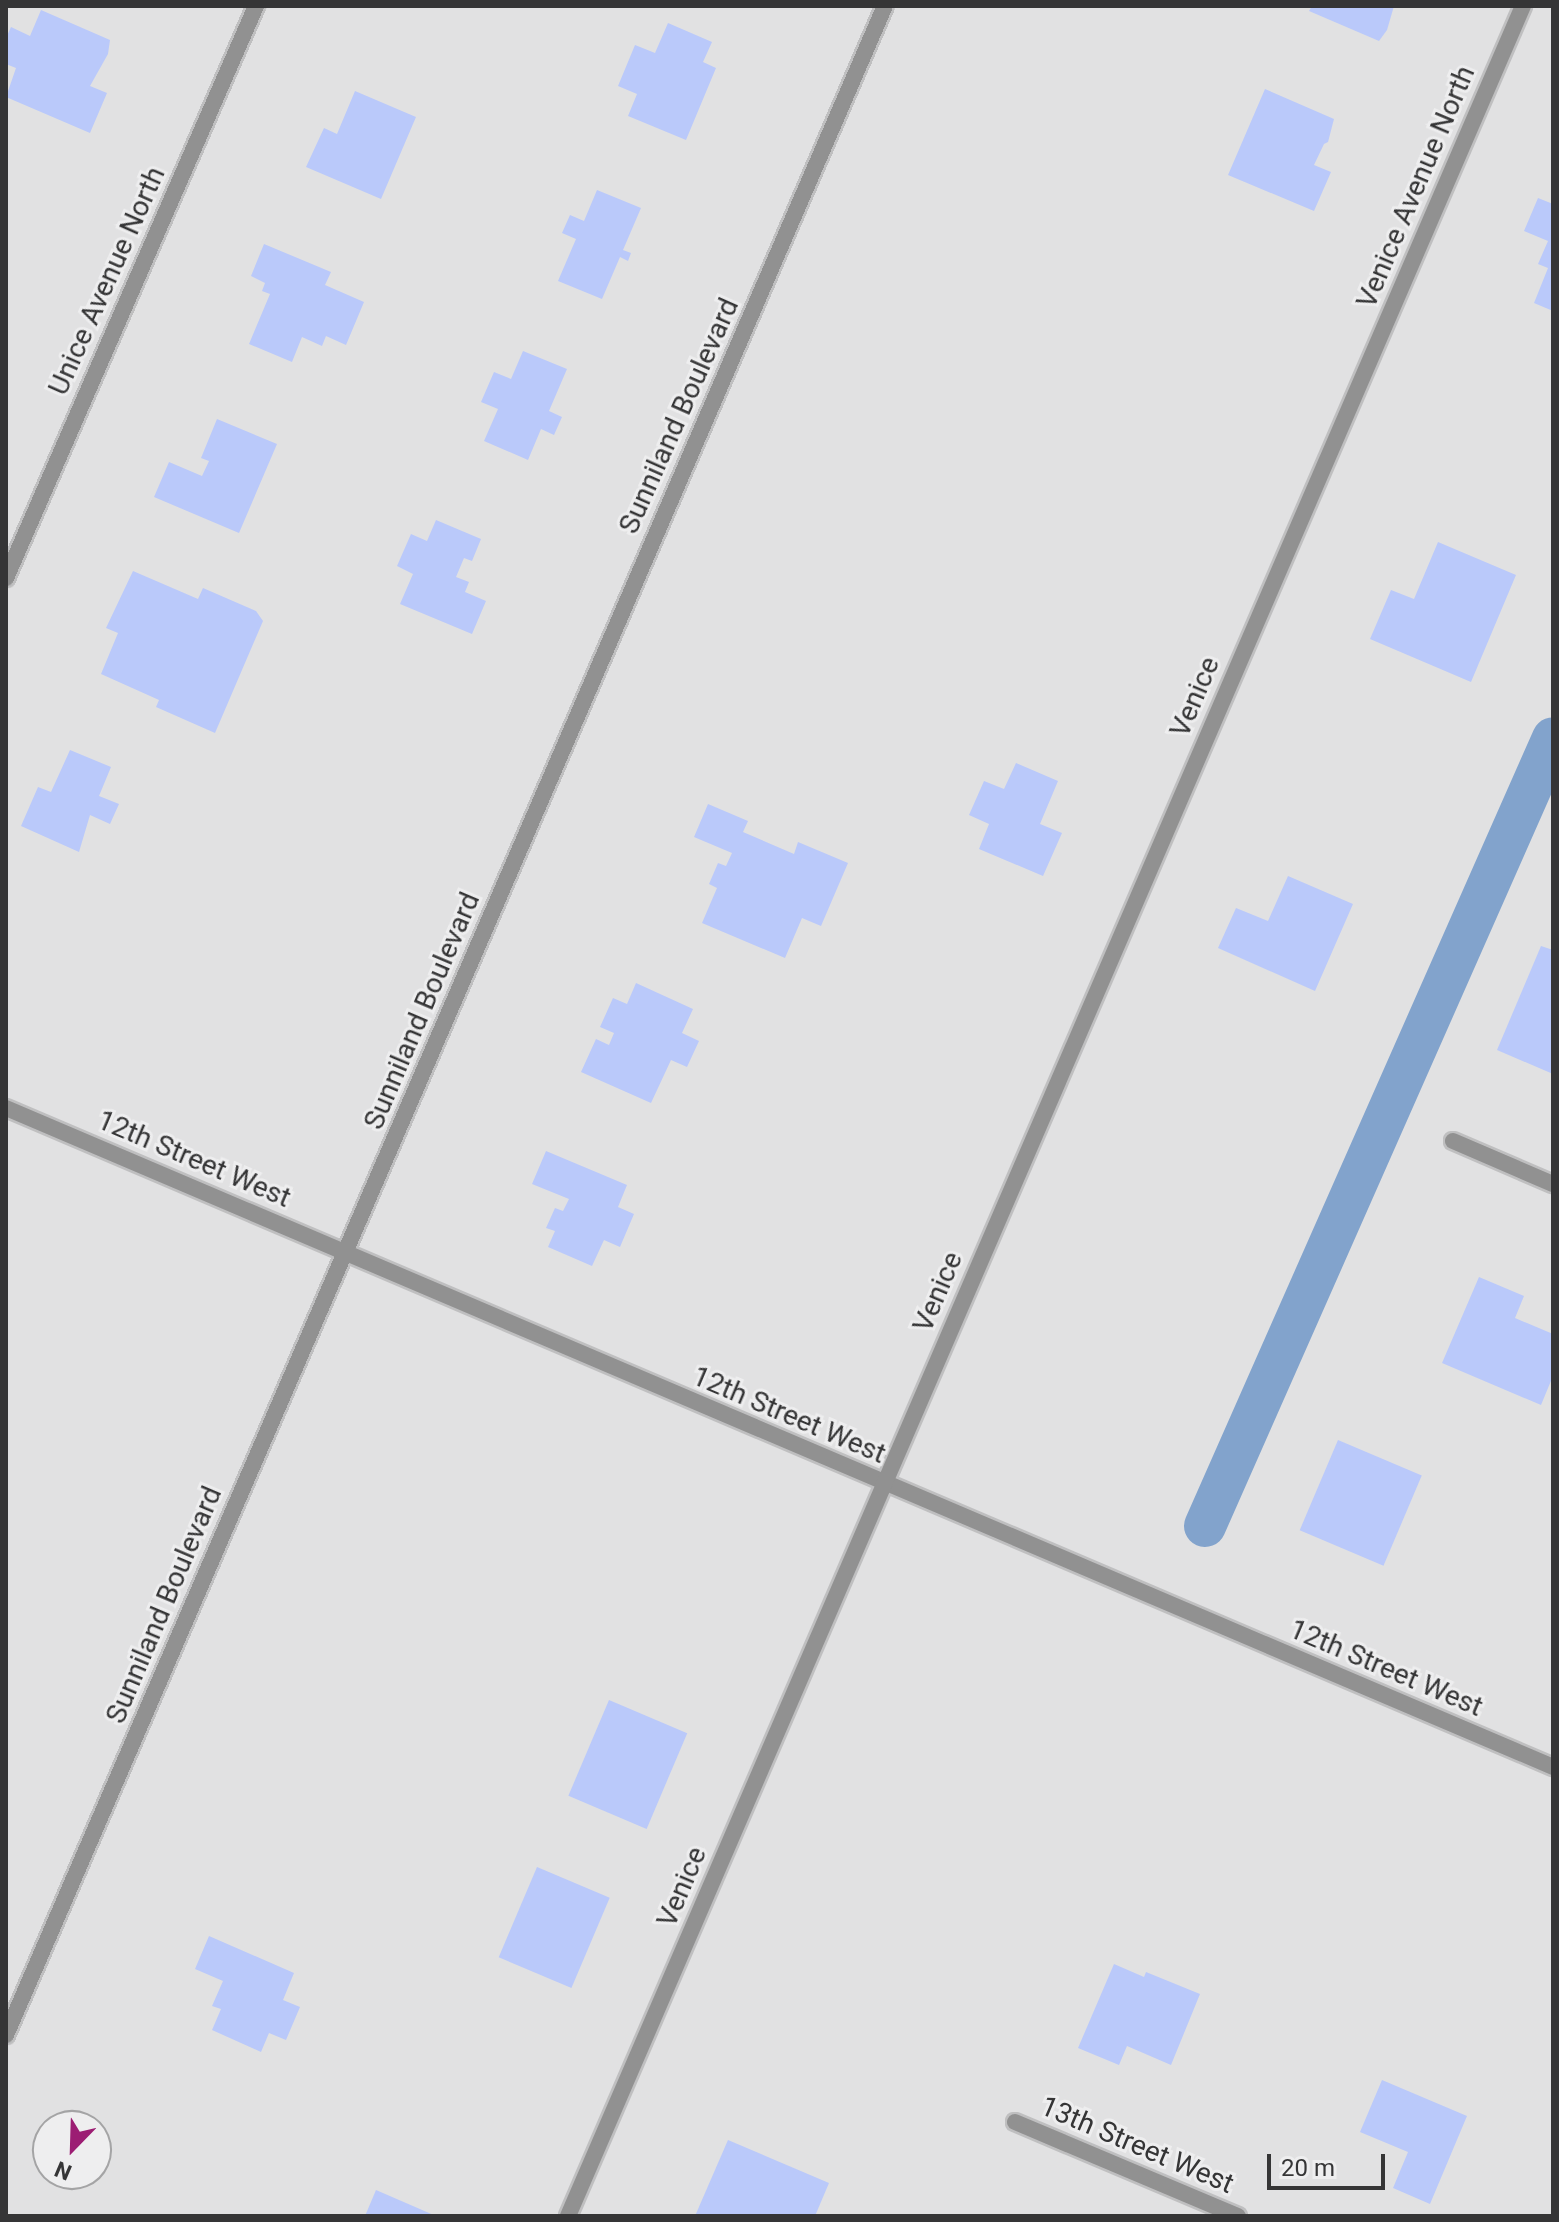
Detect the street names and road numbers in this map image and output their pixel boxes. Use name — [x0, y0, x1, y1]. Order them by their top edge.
street label: Venice Avenue North — [1350, 61, 1482, 313]
street label: Unice Avenue North — [42, 162, 172, 400]
street label: Sunniland Boulevard — [612, 293, 746, 539]
street label: Venice — [1163, 652, 1227, 742]
street label: Sunniland Boulevard — [357, 888, 487, 1134]
street label: 12th Street West — [92, 1103, 296, 1215]
street label: Venice — [906, 1247, 970, 1337]
street label: 12th Street West — [687, 1359, 891, 1471]
street label: Sunniland Boulevard — [99, 1482, 229, 1728]
street label: 12th Street West — [1284, 1612, 1488, 1724]
street label: Venice — [650, 1842, 714, 1932]
street label: 13th Street West — [1035, 2089, 1239, 2201]

